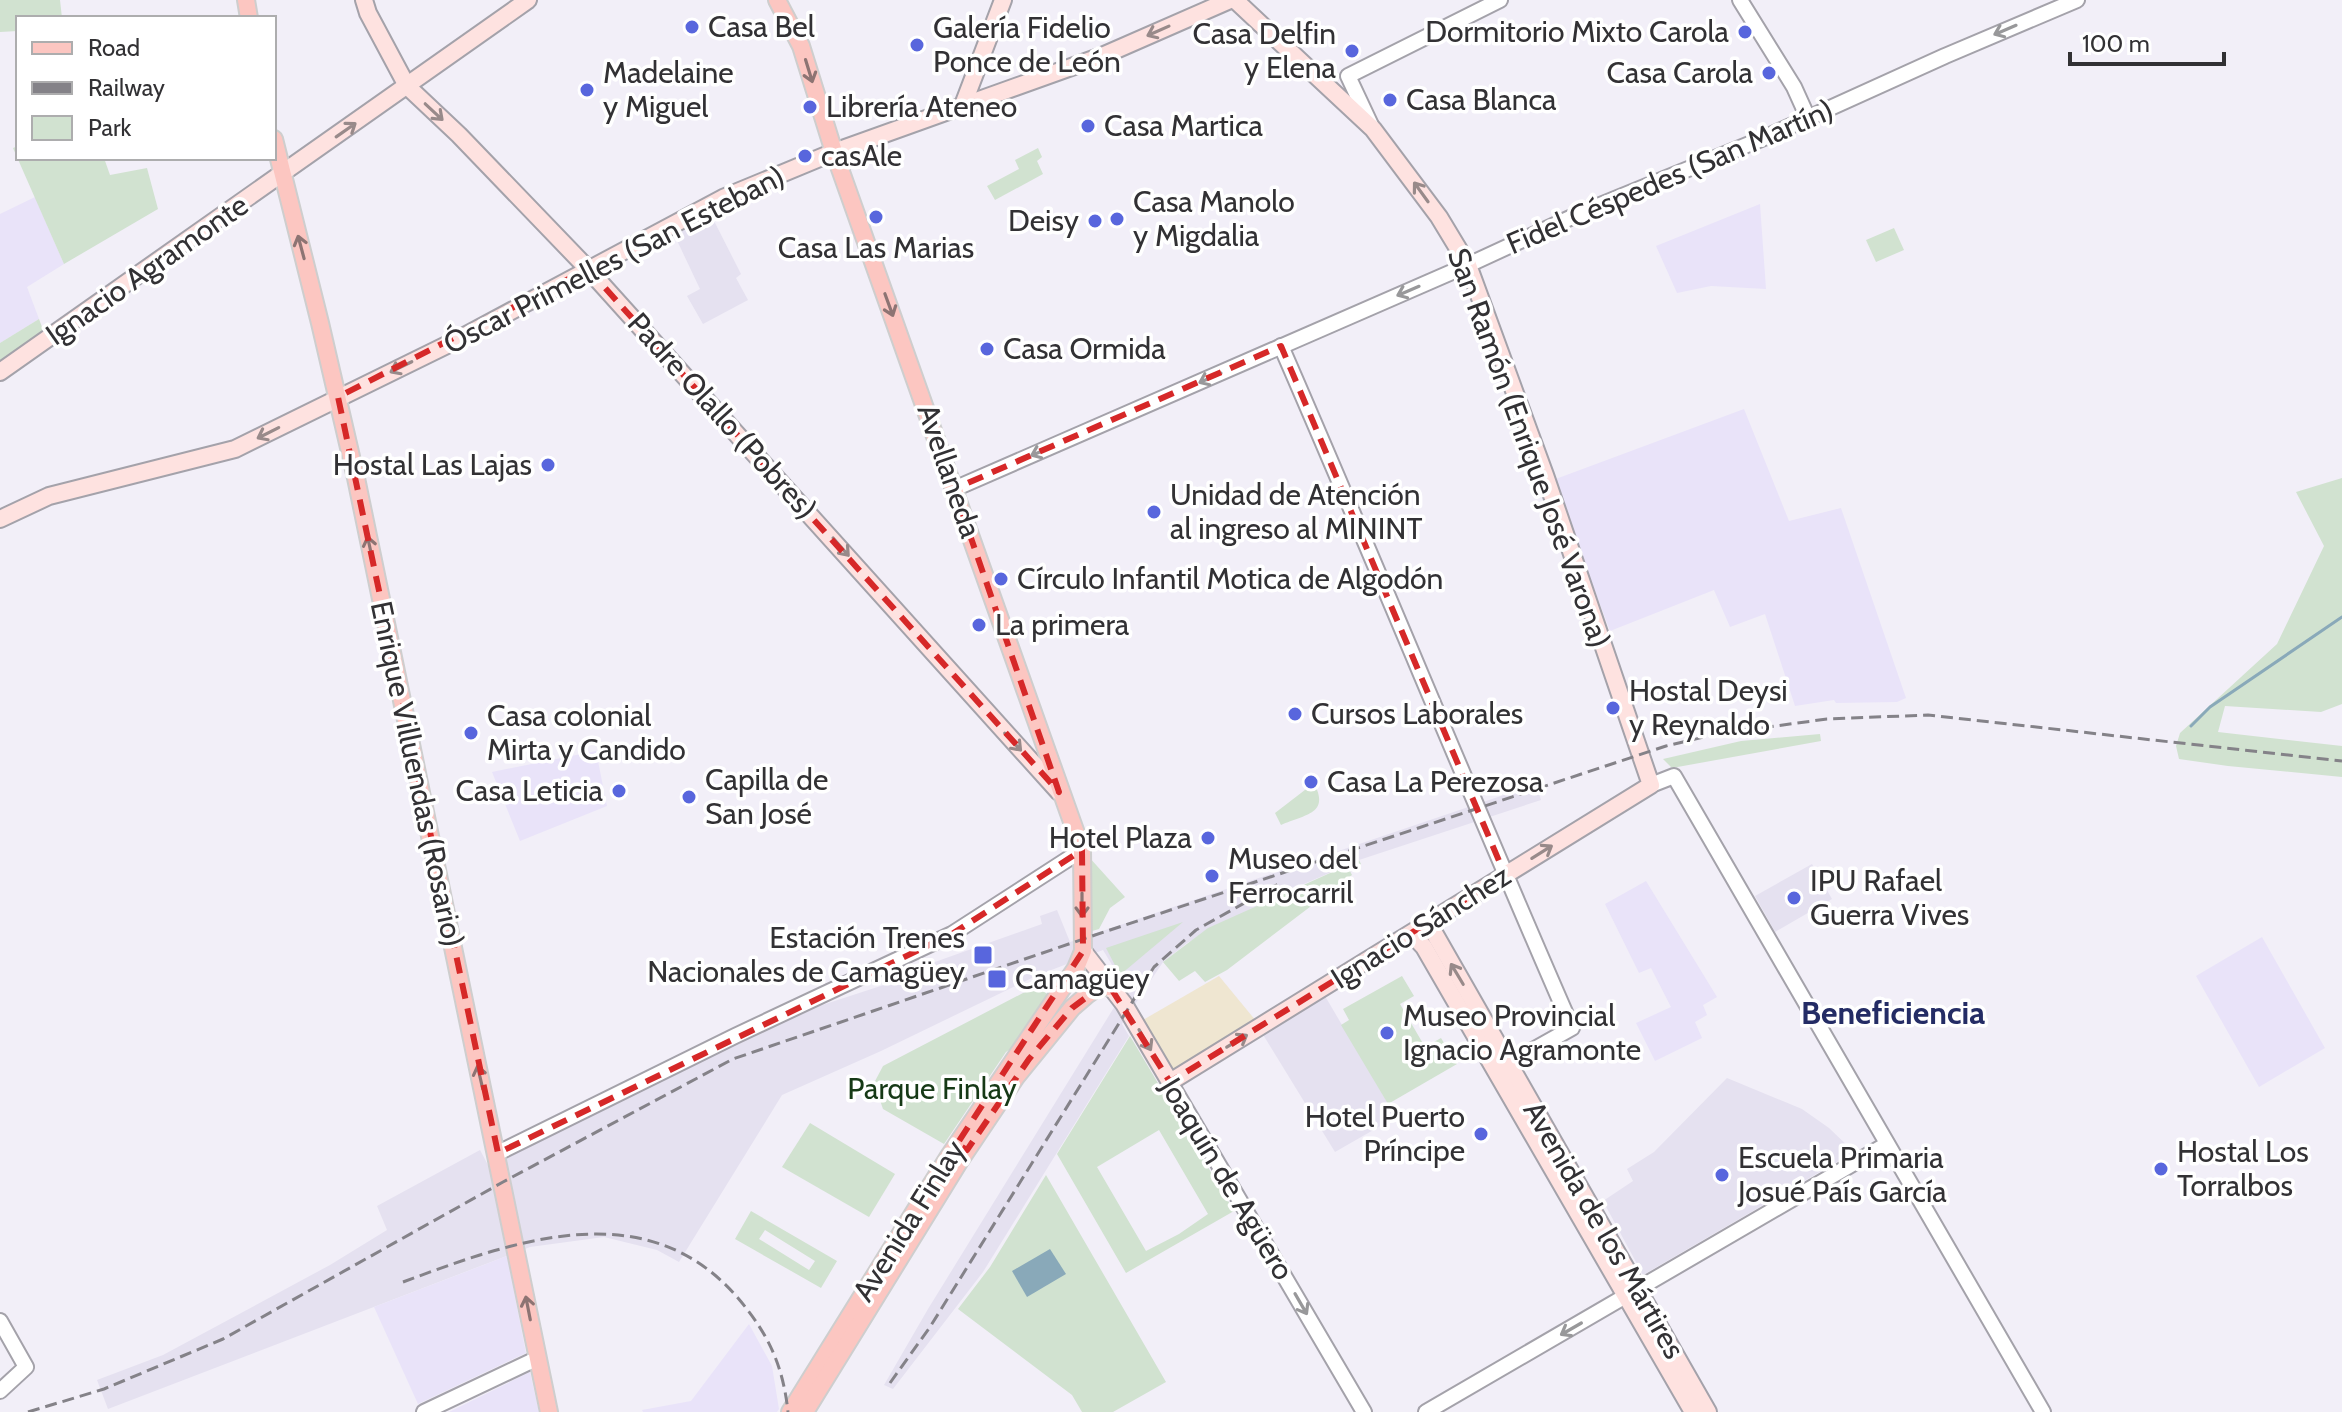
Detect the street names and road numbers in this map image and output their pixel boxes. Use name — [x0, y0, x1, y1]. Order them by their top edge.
street label: Fidel Céspedes (San Martín) — [1501, 91, 1839, 262]
street label: Óscar Primelles (San Esteban) — [437, 157, 790, 362]
street label: Ignacio Agramonte — [39, 186, 255, 353]
street label: San Ramón (Enrique José Varona) — [1440, 243, 1619, 653]
street label: Padre Olallo (Pobres) — [620, 305, 825, 527]
street label: Avellaneda — [909, 399, 990, 543]
street label: Enrique Villuendas (Rosario) — [363, 598, 472, 950]
street label: Ignacio Sánchez — [1324, 857, 1517, 996]
street label: Joaquín de Agüero — [1152, 1070, 1302, 1286]
street label: Avenida de los Mártires — [1516, 1095, 1693, 1365]
street label: Avenida Finlay — [844, 1133, 973, 1308]

